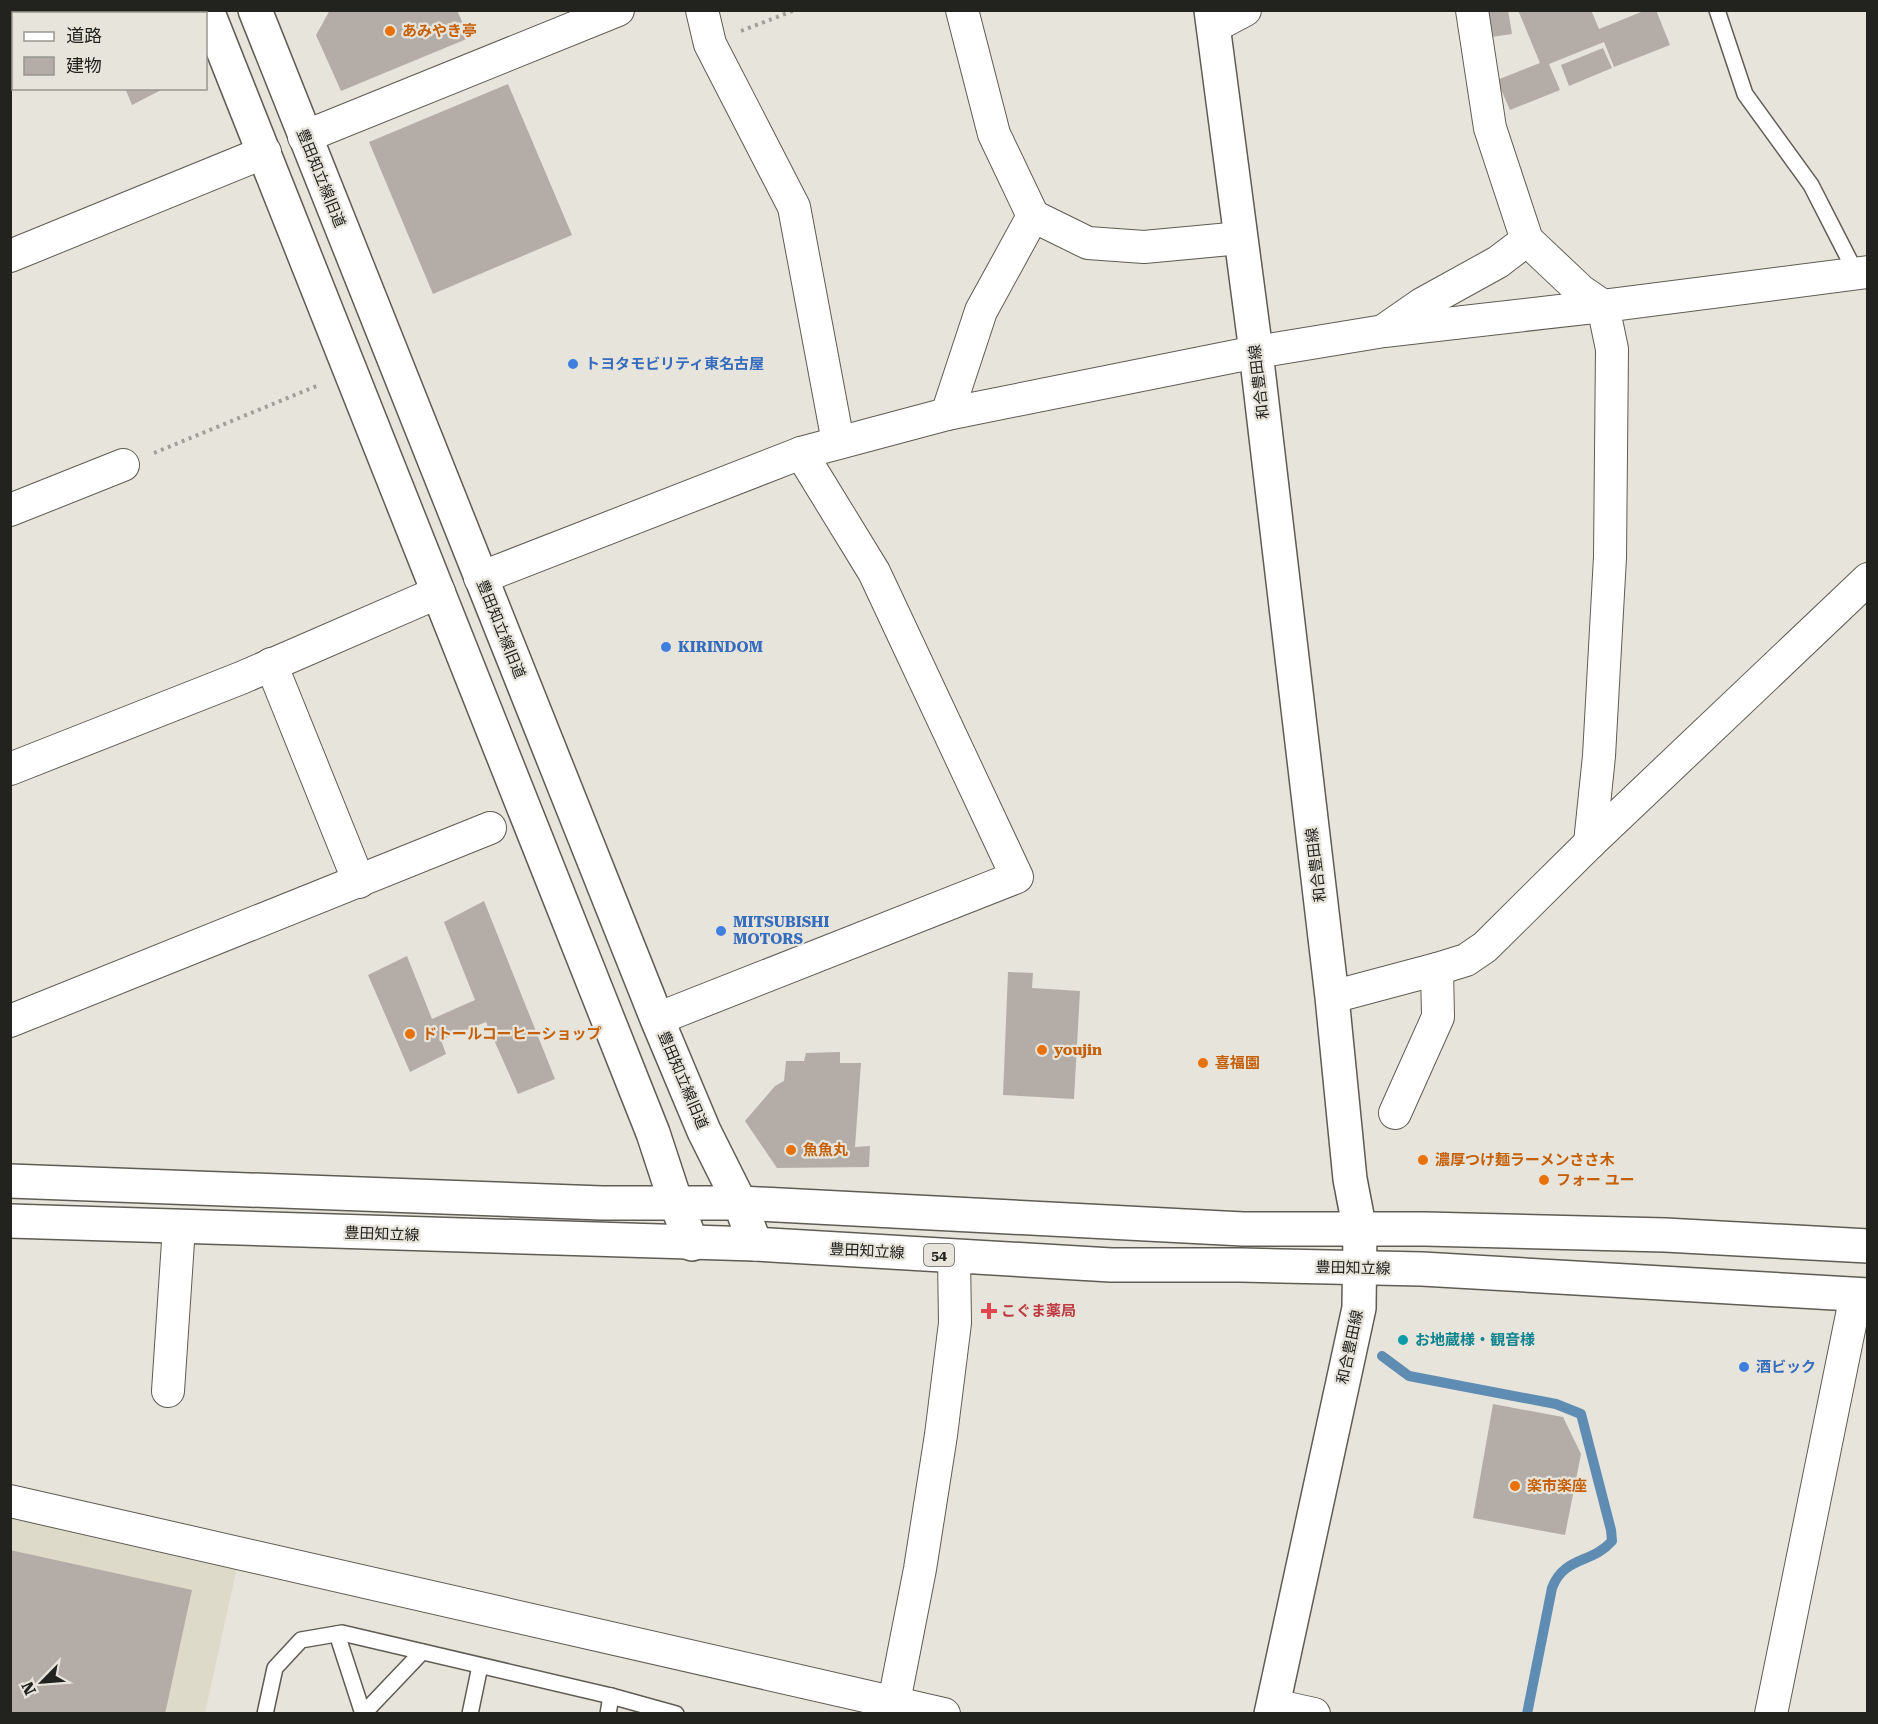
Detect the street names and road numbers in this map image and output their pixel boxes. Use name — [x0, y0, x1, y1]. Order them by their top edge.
street label: 豊田知立線旧道 — [293, 126, 349, 230]
street label: 和合豊田線 — [1245, 344, 1273, 420]
street label: 豊田知立線旧道 — [473, 577, 529, 681]
street label: 和合豊田線 — [1302, 827, 1330, 903]
street label: 豊田知立線旧道 — [654, 1028, 712, 1132]
street label: 豊田知立線 — [344, 1224, 420, 1244]
street label: 豊田知立線 — [829, 1240, 905, 1262]
road number: 54 — [924, 1244, 954, 1266]
street label: 豊田知立線 — [1315, 1258, 1391, 1278]
street label: 和合豊田線 — [1333, 1308, 1367, 1386]

